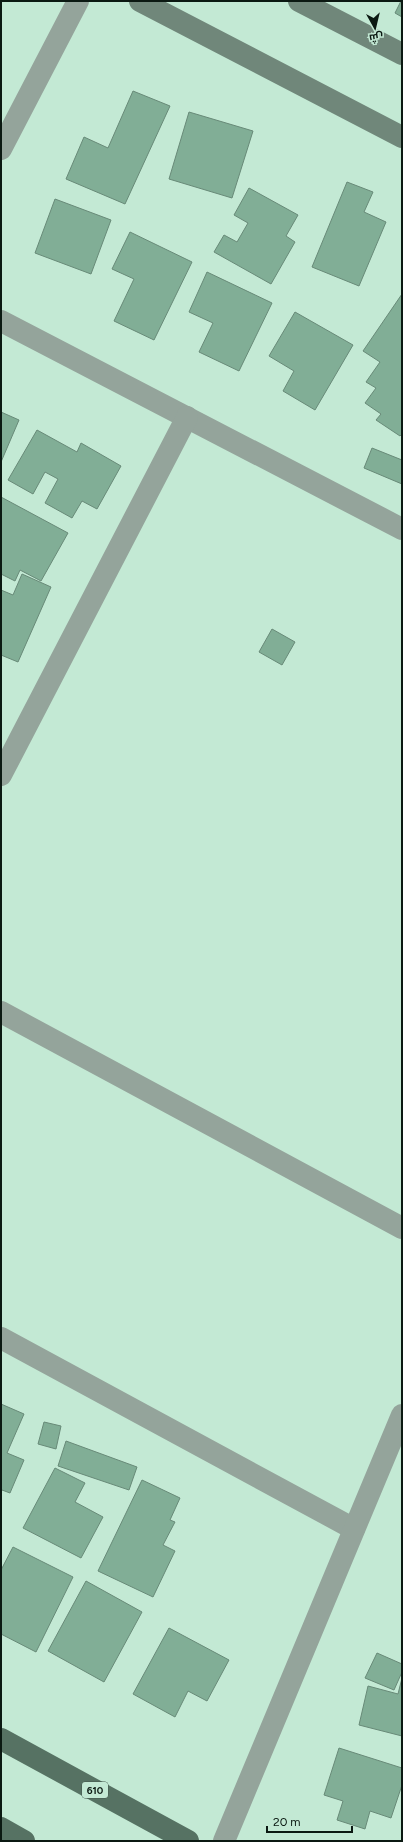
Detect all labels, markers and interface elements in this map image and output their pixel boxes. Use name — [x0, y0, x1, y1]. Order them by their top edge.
north arrow — [355, 8, 395, 48]
text: ش — [368, 30, 384, 45]
road number: 610 — [82, 1782, 108, 1798]
scale bar — [267, 1808, 352, 1834]
text: 20 m — [273, 1815, 301, 1829]

